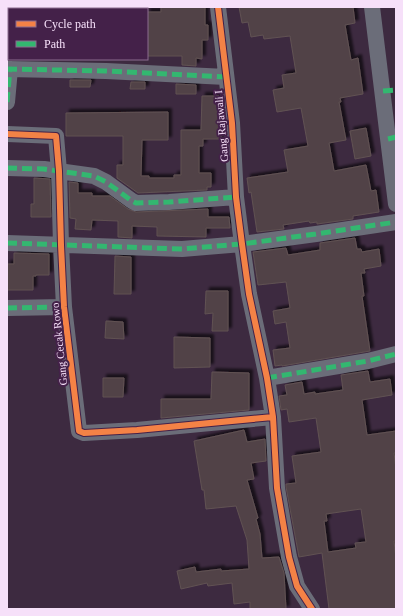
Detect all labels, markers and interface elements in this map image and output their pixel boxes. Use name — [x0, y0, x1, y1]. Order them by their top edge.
legend — [8, 8, 148, 60]
text: Cycle path — [44, 17, 96, 31]
text: Path — [44, 37, 65, 51]
street label: Gang Rajawali I — [212, 89, 230, 162]
street label: Gang Cecak Rowo — [49, 302, 69, 386]

